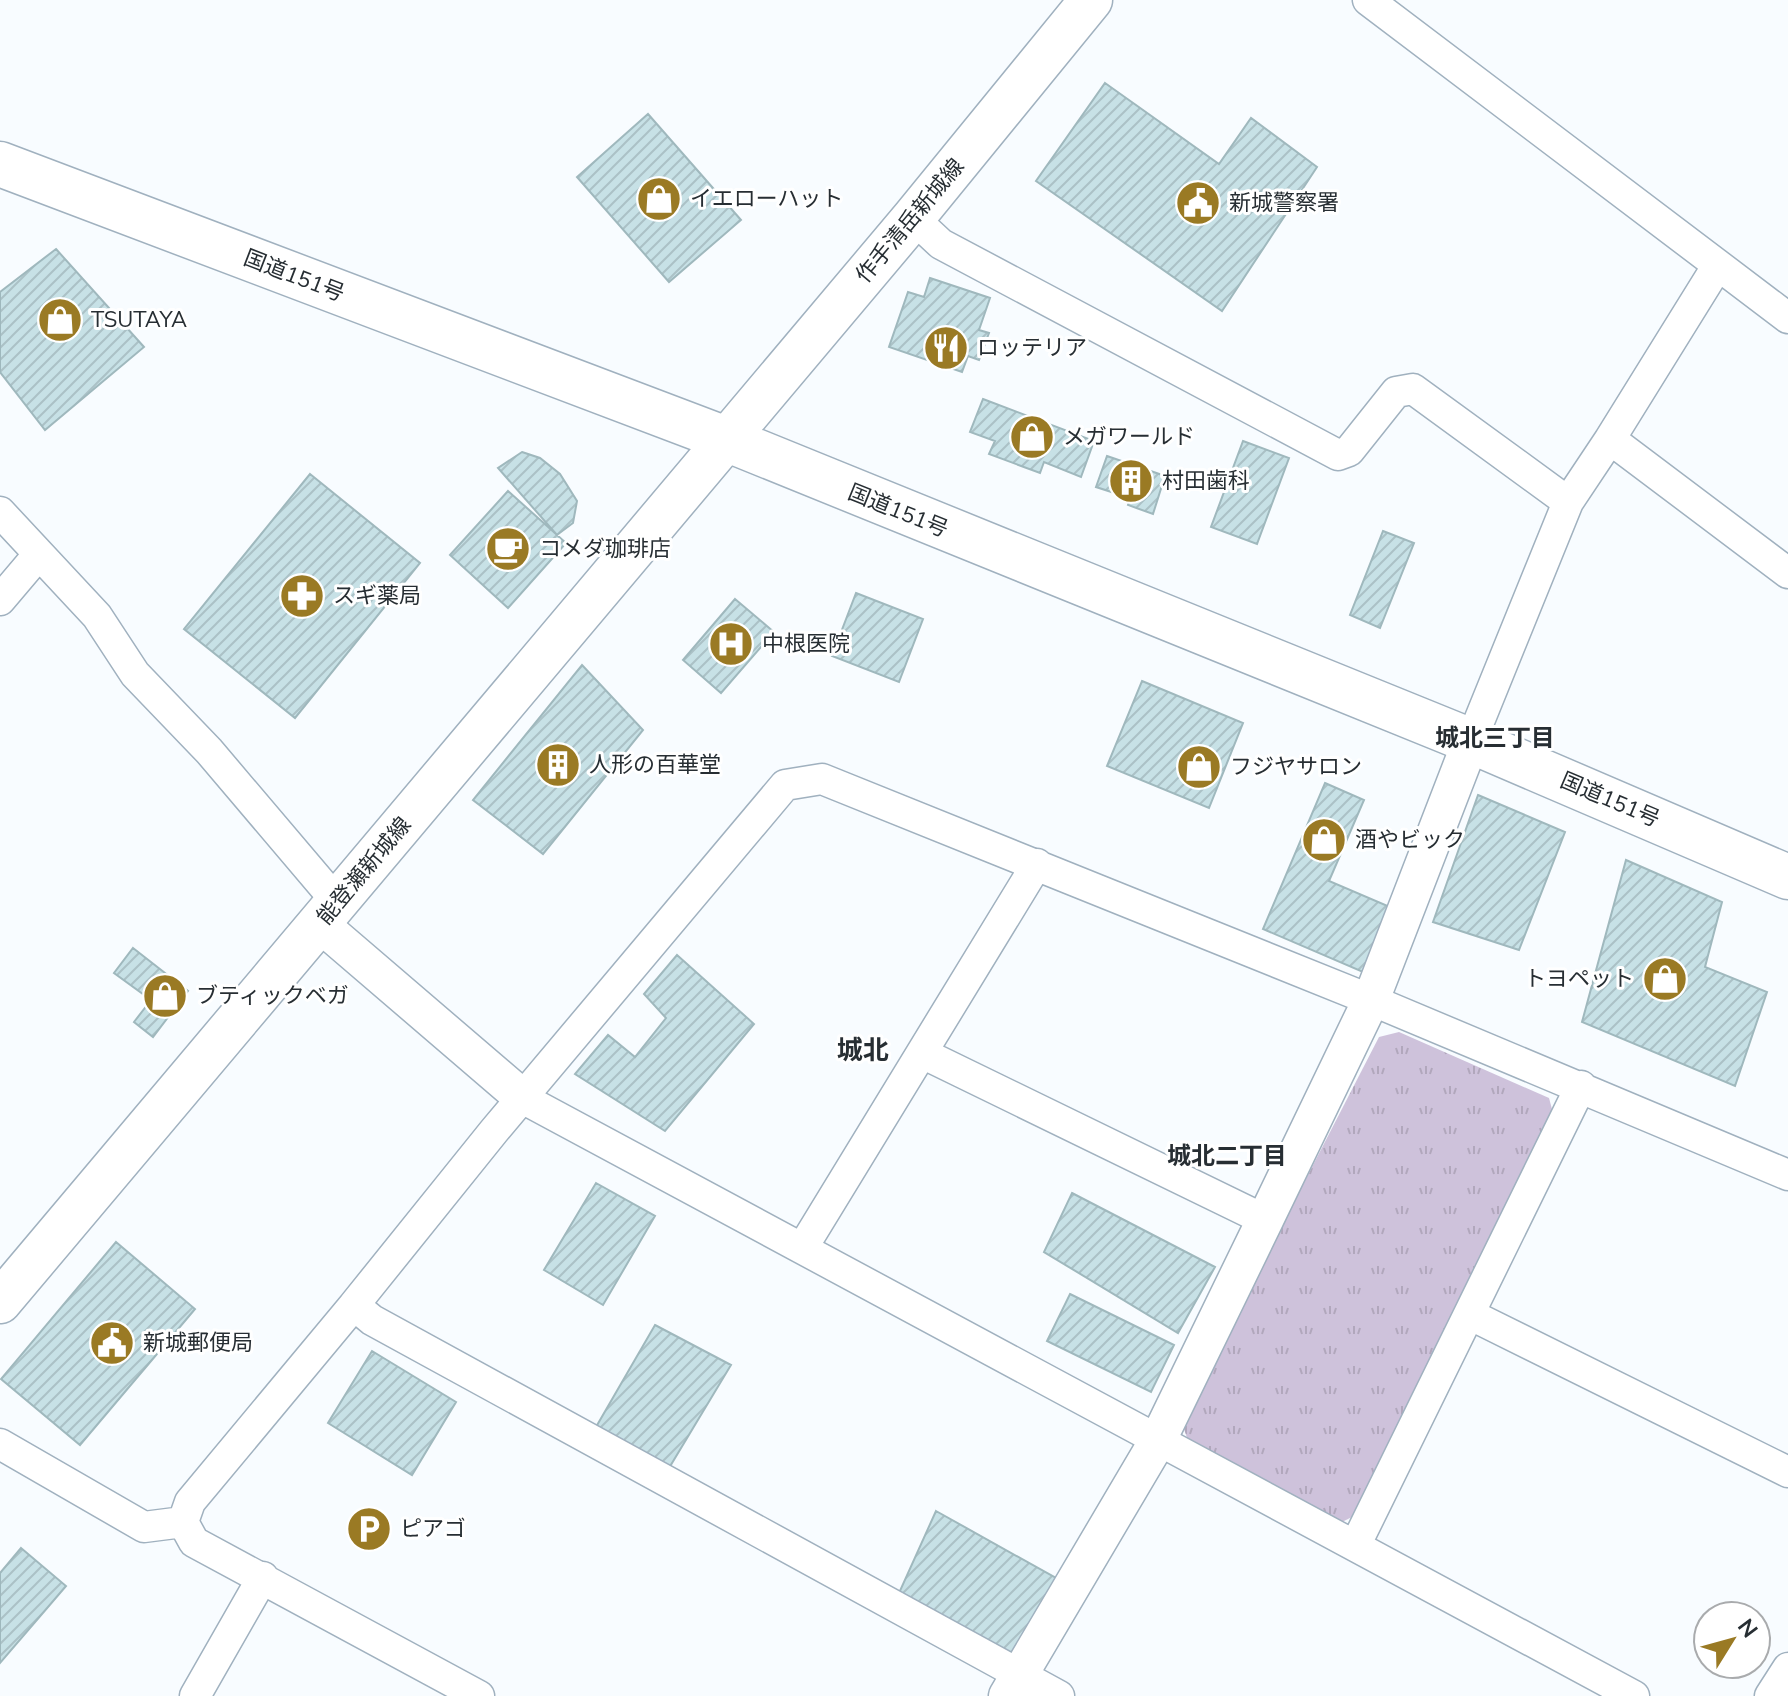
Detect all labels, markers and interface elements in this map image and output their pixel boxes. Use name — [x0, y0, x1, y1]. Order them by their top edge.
street label: 作手清岳新城線 — [849, 152, 971, 290]
shop icon: イエローハット — [635, 175, 683, 223]
public building icon: 新城警察署 — [1174, 179, 1222, 227]
place label: イエローハット — [690, 184, 843, 214]
place label: 新城警察署 — [1229, 188, 1339, 218]
street label: 国道151号 — [239, 243, 349, 309]
shop icon: TSUTAYA — [36, 296, 84, 344]
place label: TSUTAYA — [91, 305, 187, 335]
restaurant icon: ロッテリア — [922, 324, 970, 372]
place label: ロッテリア — [977, 333, 1087, 363]
shop icon: メガワールド — [1008, 413, 1056, 461]
place label: メガワールド — [1063, 422, 1195, 452]
building icon: 村田歯科 — [1107, 457, 1155, 505]
place label: 村田歯科 — [1162, 466, 1250, 496]
street label: 国道151号 — [843, 477, 953, 545]
cafe icon: コメダ珈琲店 — [484, 525, 532, 573]
place label: コメダ珈琲店 — [539, 534, 671, 564]
pharmacy icon: スギ薬局 — [278, 572, 326, 620]
place label: スギ薬局 — [333, 581, 421, 611]
hospital icon: 中根医院 — [707, 620, 755, 668]
place label: 中根医院 — [762, 629, 850, 659]
district label: 城北三丁目 — [1435, 722, 1555, 754]
building icon: 人形の百華堂 — [534, 741, 582, 789]
shop icon: フジヤサロン — [1175, 743, 1223, 791]
place label: 人形の百華堂 — [589, 750, 721, 780]
place label: フジヤサロン — [1230, 752, 1362, 782]
street label: 国道151号 — [1556, 766, 1664, 834]
street label: 能登瀬新城線 — [310, 811, 418, 931]
shop icon: 酒やビック — [1300, 816, 1348, 864]
place label: 酒やビック — [1355, 825, 1465, 855]
shop icon: トヨペット — [1641, 955, 1689, 1003]
place label: トヨペット — [1524, 964, 1634, 994]
shop icon: ブティックベガ — [141, 972, 189, 1020]
place label: ブティックベガ — [196, 981, 349, 1011]
district label: 城北 — [837, 1033, 889, 1068]
district label: 城北二丁目 — [1167, 1140, 1287, 1172]
public building icon: 新城郵便局 — [88, 1319, 136, 1367]
place label: 新城郵便局 — [143, 1328, 253, 1358]
parking icon: ピアゴ — [345, 1505, 393, 1553]
place label: ピアゴ — [400, 1514, 466, 1544]
north arrow — [1692, 1600, 1772, 1680]
text: N — [1730, 1613, 1764, 1644]

